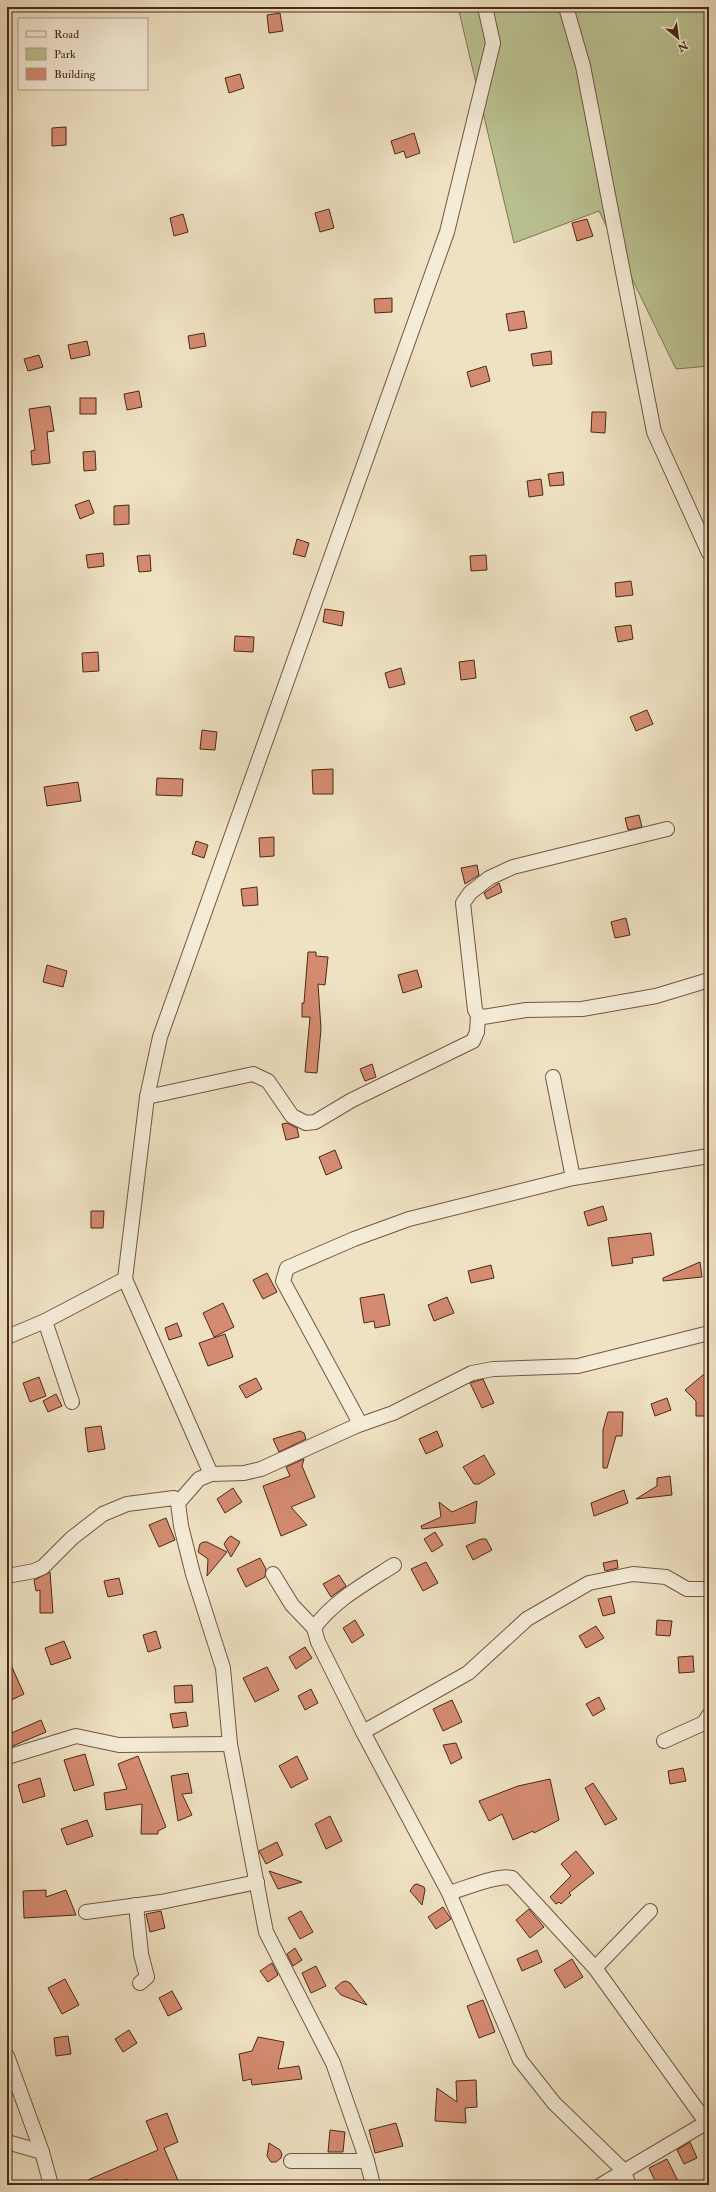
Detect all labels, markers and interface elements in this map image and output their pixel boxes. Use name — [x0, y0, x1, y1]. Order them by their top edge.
legend — [18, 18, 148, 90]
north arrow — [658, 18, 698, 58]
text: Road — [54, 27, 79, 42]
text: N — [674, 38, 691, 55]
text: Park — [54, 47, 76, 62]
text: Building — [54, 67, 97, 82]

